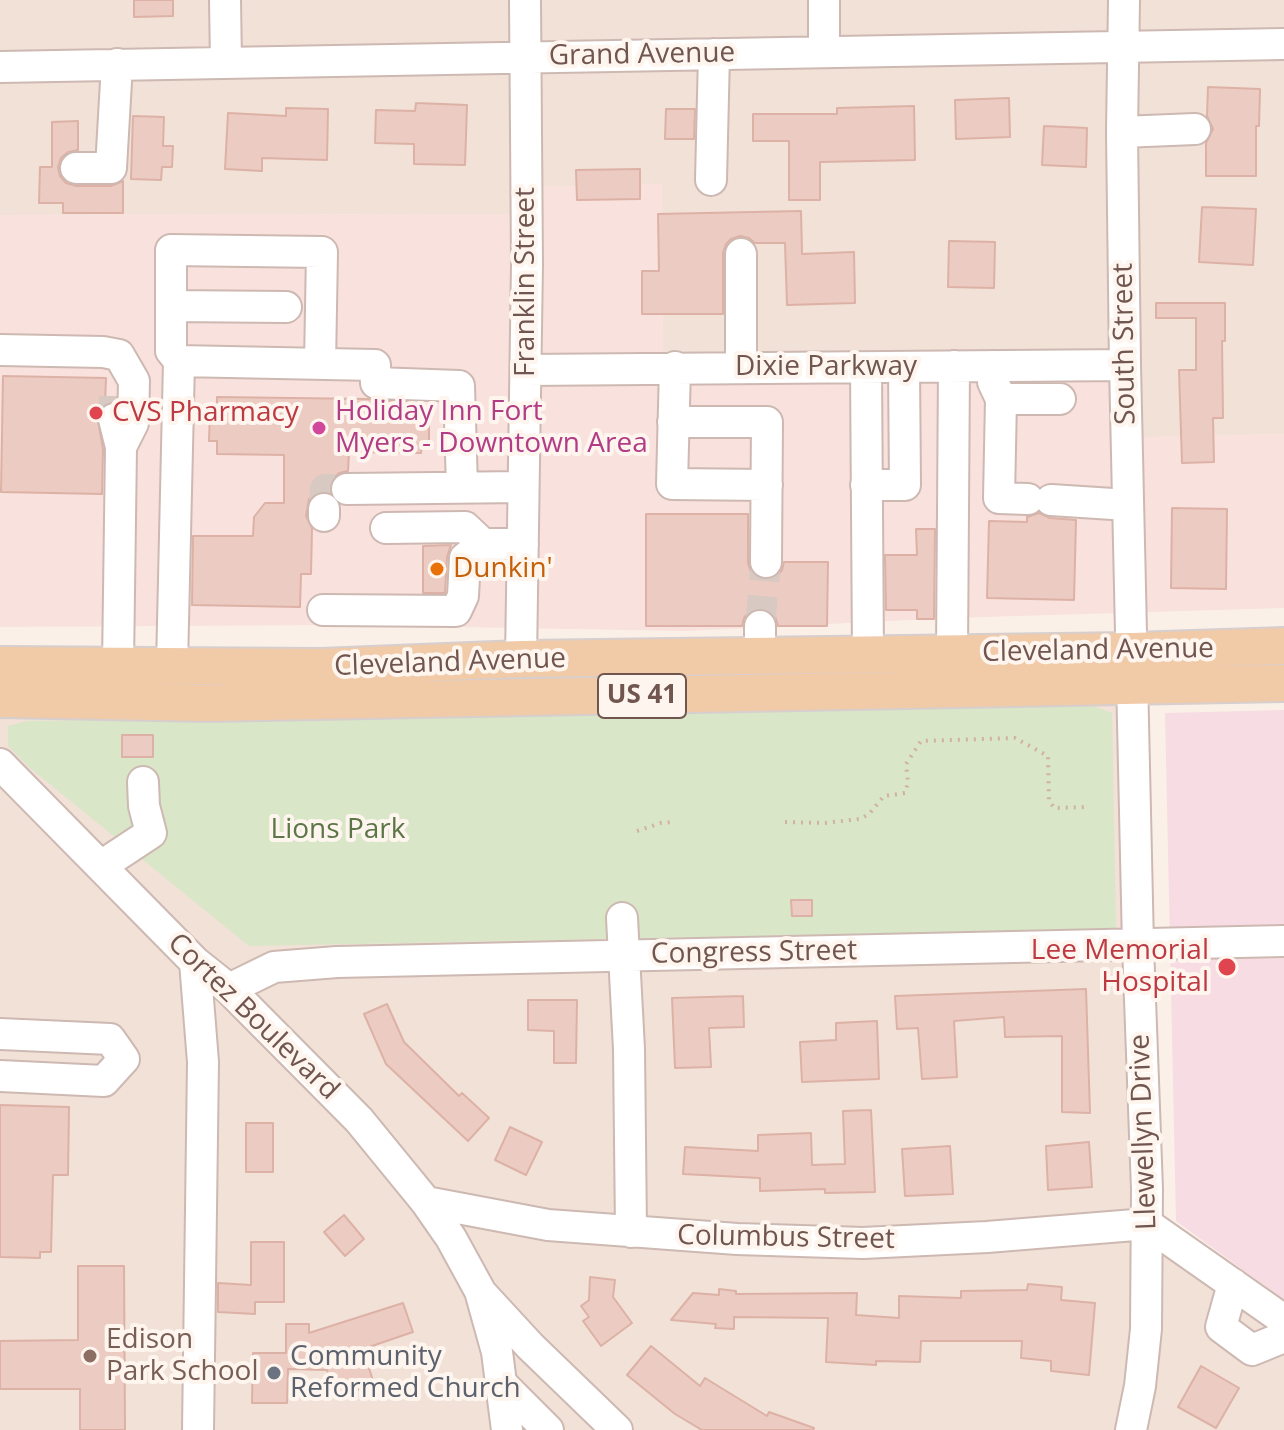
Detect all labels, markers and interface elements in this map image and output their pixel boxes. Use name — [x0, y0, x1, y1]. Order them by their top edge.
street label: Grand Avenue — [549, 37, 735, 73]
street label: Franklin Street — [509, 187, 543, 377]
street label: South Street — [1107, 263, 1143, 425]
street label: Dixie Parkway — [735, 350, 917, 384]
place label: Holiday Inn Fort Myers - Downtown Area — [335, 395, 648, 461]
place label: CVS Pharmacy — [112, 396, 299, 430]
marker: CVS Pharmacy — [87, 404, 105, 422]
marker: Holiday Inn Fort Myers - Downtown Area — [310, 419, 328, 437]
place label: Dunkin' — [453, 552, 553, 586]
marker: Dunkin' — [428, 560, 446, 578]
street label: Cleveland Avenue — [982, 632, 1214, 670]
street label: Cleveland Avenue — [334, 642, 566, 684]
road number: US 41 — [598, 674, 686, 718]
park label: Lions Park — [271, 813, 405, 847]
street label: Cortez Boulevard — [160, 927, 346, 1107]
street label: Congress Street — [651, 934, 857, 972]
place label: Lee Memorial Hospital — [1031, 934, 1209, 1000]
marker: Lee Memorial Hospital — [1216, 956, 1238, 978]
street label: Llewellyn Drive — [1124, 1033, 1164, 1231]
street label: Columbus Street — [677, 1219, 895, 1257]
place label: Edison Park School — [106, 1323, 259, 1389]
place label: Community Reformed Church — [290, 1340, 521, 1406]
marker: Edison Park School — [81, 1347, 99, 1365]
marker: Community Reformed Church — [265, 1364, 283, 1382]

